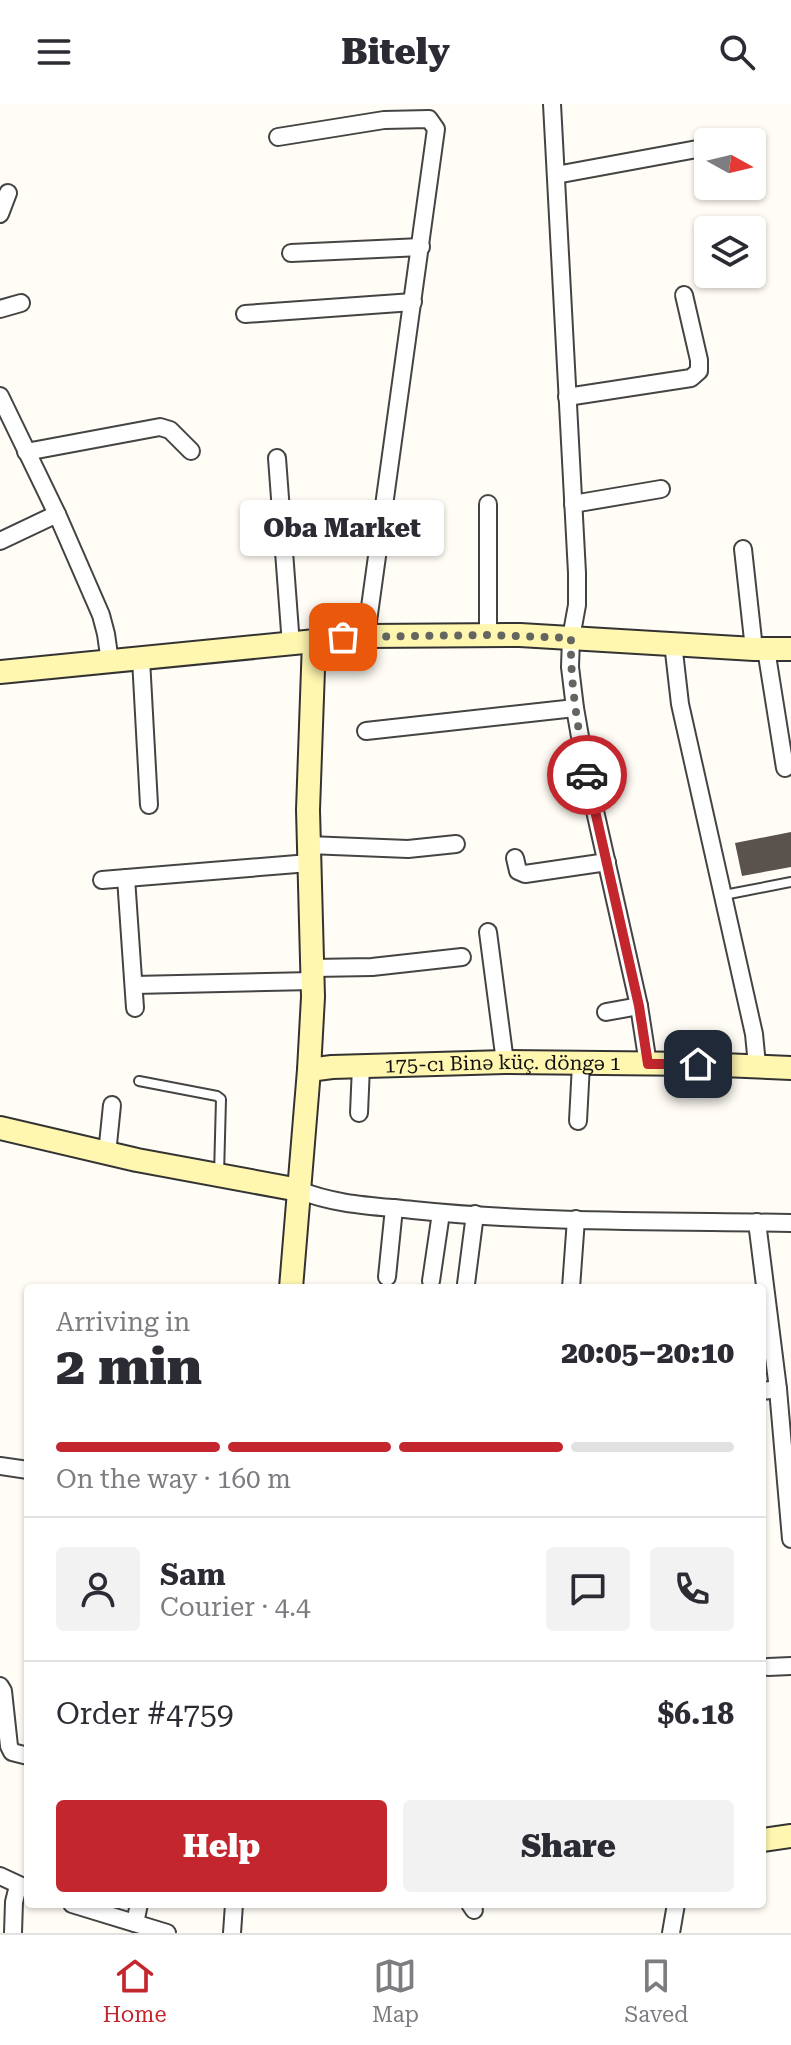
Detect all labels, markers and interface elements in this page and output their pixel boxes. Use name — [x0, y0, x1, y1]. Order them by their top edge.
icon: menu — [32, 30, 76, 74]
icon: search — [715, 30, 759, 74]
text: Bitely — [341, 31, 450, 73]
north arrow — [694, 128, 766, 200]
map controls — [694, 128, 766, 288]
button: layers — [694, 216, 766, 288]
callout: Oba Market — [241, 501, 445, 557]
text: Oba Market — [263, 513, 421, 543]
pin — [309, 603, 377, 671]
icon: bag — [321, 615, 365, 659]
courier — [547, 735, 627, 815]
icon: car — [565, 753, 609, 797]
pin — [664, 1030, 732, 1098]
icon: home — [676, 1042, 720, 1086]
street label: 175-cı Binə küç. döngə 1 — [384, 1050, 621, 1077]
text: Arriving in — [56, 1307, 190, 1337]
text: 20:05–20:10 — [561, 1335, 734, 1370]
text: 2 min — [56, 1336, 202, 1397]
text: On the way · 160 m — [56, 1464, 291, 1494]
button: person — [56, 1547, 140, 1631]
button: chat — [546, 1547, 630, 1631]
button: phone — [650, 1547, 734, 1631]
text: Sam — [160, 1557, 226, 1592]
text: Courier · 4.4 — [160, 1592, 310, 1622]
text: Order #4759 — [56, 1696, 234, 1731]
text: $6.18 — [657, 1696, 734, 1731]
button: Help — [56, 1800, 387, 1892]
button: Share — [403, 1800, 734, 1892]
tab: Home — [103, 1954, 166, 2027]
tab: Map — [372, 1954, 419, 2027]
tab: Saved — [624, 1954, 688, 2027]

